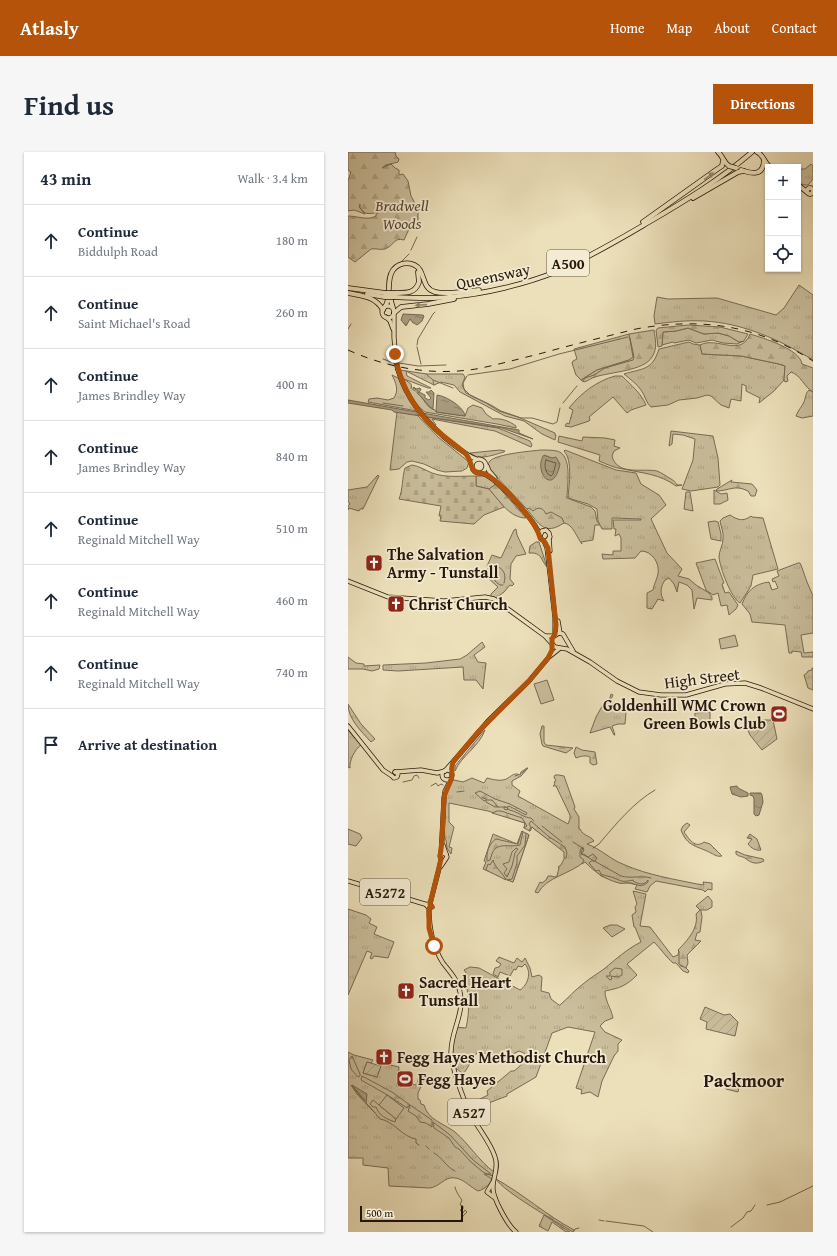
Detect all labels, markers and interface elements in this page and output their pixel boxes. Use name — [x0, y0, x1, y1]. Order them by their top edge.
text: Atlasly — [20, 14, 79, 42]
text: Home — [610, 18, 645, 38]
text: Map — [667, 18, 692, 38]
text: About — [714, 18, 750, 38]
text: Contact — [772, 18, 817, 38]
text: Find us — [24, 84, 114, 125]
button: Directions — [713, 84, 813, 124]
map controls — [765, 164, 801, 272]
button: + — [765, 164, 801, 200]
text: 43 min — [40, 166, 91, 191]
text: Walk · 3.4 km — [237, 169, 308, 188]
one-way arrow — [704, 172, 715, 180]
park label: Bradwell Woods — [374, 193, 429, 235]
button: − — [765, 200, 801, 236]
text: Continue — [78, 221, 139, 242]
icon: ahead — [40, 230, 62, 252]
text: 180 m — [276, 231, 308, 250]
button: locate — [765, 236, 801, 272]
text: Biddulph Road — [78, 242, 158, 261]
road number: A500 — [547, 250, 589, 276]
street label: Queensway — [454, 256, 532, 296]
text: Continue — [78, 293, 139, 314]
one-way arrow — [415, 301, 427, 308]
icon: ahead — [40, 302, 62, 324]
text: 260 m — [276, 303, 308, 322]
text: Saint Michael's Road — [78, 314, 191, 333]
route end — [386, 345, 404, 363]
text: Continue — [78, 365, 139, 386]
icon: ahead — [40, 374, 62, 396]
text: 400 m — [276, 375, 308, 394]
text: James Brindley Way — [78, 386, 186, 405]
text: Continue — [78, 437, 139, 458]
icon: ahead — [40, 446, 62, 468]
text: 840 m — [276, 447, 308, 466]
text: James Brindley Way — [78, 458, 186, 477]
text: Continue — [78, 509, 139, 530]
icon: ahead — [40, 518, 62, 540]
text: 510 m — [276, 519, 308, 538]
text: Reginald Mitchell Way — [78, 530, 200, 549]
place label: The Salvation Army - Tunstall — [387, 542, 498, 584]
church icon: The Salvation Army - Tunstall — [364, 553, 384, 573]
text: Continue — [78, 581, 139, 602]
icon: ahead — [40, 590, 62, 612]
text: 460 m — [276, 591, 308, 610]
place label: Christ Church — [409, 592, 508, 616]
church icon: Christ Church — [386, 594, 406, 614]
text: Reginald Mitchell Way — [78, 602, 200, 621]
text: Continue — [78, 653, 139, 674]
street label: High Street — [663, 661, 742, 695]
icon: ahead — [40, 662, 62, 684]
text: 740 m — [276, 663, 308, 682]
text: Reginald Mitchell Way — [78, 674, 200, 693]
place label: Goldenhill WMC Crown Green Bowls Club — [603, 693, 767, 735]
sports icon: Goldenhill WMC Crown Green Bowls Club — [769, 704, 789, 724]
icon: arrive — [40, 734, 62, 756]
text: Arrive at destination — [78, 734, 217, 755]
road number: A5272 — [360, 879, 410, 905]
route start — [425, 937, 443, 955]
place label: Sacred Heart Tunstall — [419, 970, 511, 1012]
church icon: Sacred Heart Tunstall — [396, 981, 416, 1001]
place label: Fegg Hayes Methodist Church — [397, 1045, 606, 1069]
church icon: Fegg Hayes Methodist Church — [374, 1047, 394, 1067]
place label: Fegg Hayes — [418, 1067, 496, 1091]
district label: Packmoor — [704, 1067, 785, 1094]
sports icon: Fegg Hayes — [395, 1069, 415, 1089]
road number: A527 — [448, 1099, 490, 1125]
scale bar — [360, 1204, 463, 1223]
text: 500 m — [366, 1205, 393, 1221]

